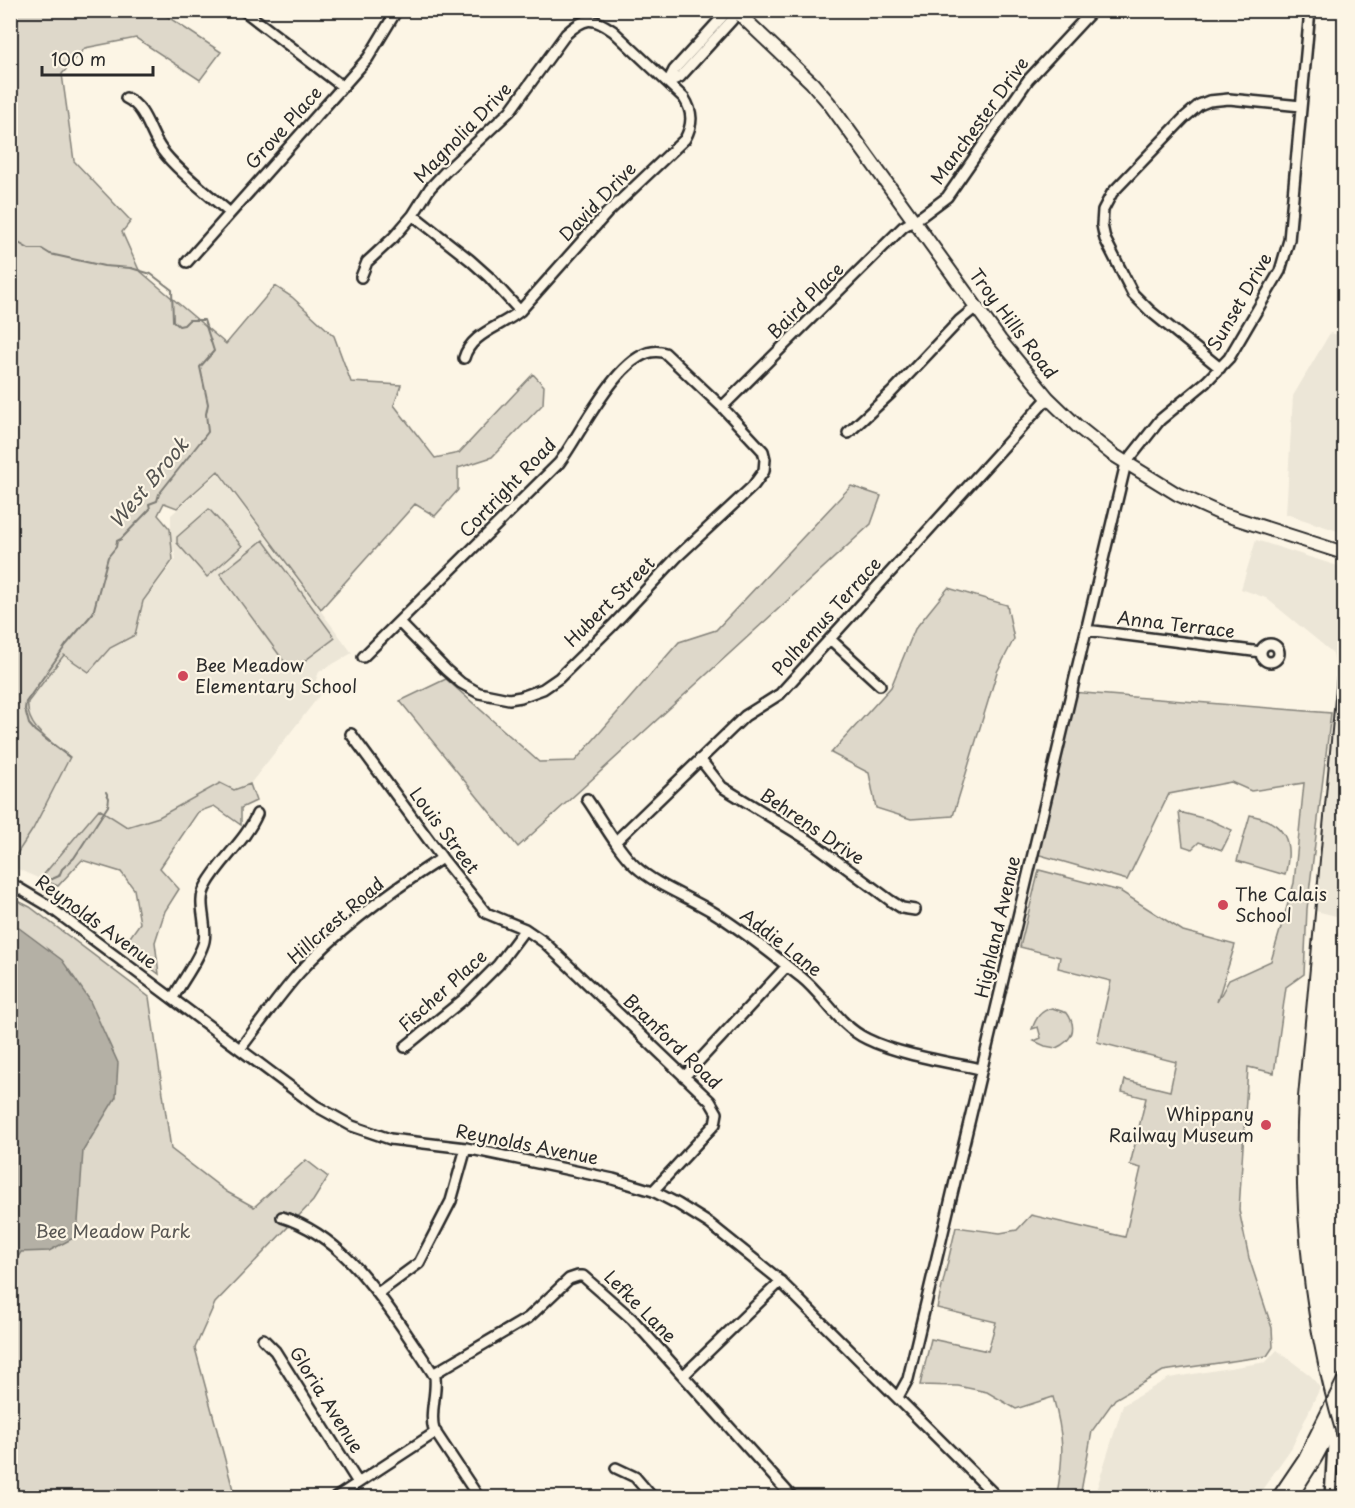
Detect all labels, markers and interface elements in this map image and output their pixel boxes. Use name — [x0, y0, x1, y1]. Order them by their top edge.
scale bar — [42, 39, 153, 77]
text: 100 m — [51, 45, 106, 72]
street label: Manchester Drive — [923, 51, 1034, 190]
street label: Magnolia Drive — [407, 75, 517, 188]
street label: Grove Place — [238, 79, 328, 175]
street label: David Drive — [552, 155, 642, 247]
street label: Sunset Drive — [1200, 247, 1278, 356]
street label: Baird Place — [761, 256, 849, 344]
street label: Troy Hills Road — [964, 262, 1065, 384]
water label: West Brook — [101, 429, 196, 534]
street label: Cortright Road — [452, 431, 562, 543]
street label: Hubert Street — [558, 550, 660, 652]
street label: Polhemus Terrace — [765, 550, 887, 682]
street label: Anna Terrace — [1116, 603, 1237, 644]
place label: Bee Meadow Elementary School — [195, 651, 357, 699]
marker: Bee Meadow Elementary School — [176, 669, 190, 683]
street label: Louis Street — [404, 781, 487, 879]
street label: Behrens Drive — [755, 781, 870, 871]
street label: Highland Avenue — [967, 853, 1026, 1000]
street label: Reynolds Avenue — [30, 867, 164, 974]
street label: Hillcrest Road — [281, 870, 389, 970]
place label: The Calais School — [1235, 880, 1327, 928]
marker: The Calais School — [1216, 898, 1230, 912]
street label: Addie Lane — [735, 901, 829, 983]
street label: Fischer Place — [392, 943, 492, 1037]
street label: Branford Road — [618, 987, 728, 1095]
place label: Whippany Railway Museum — [1109, 1100, 1254, 1148]
street label: Reynolds Avenue — [454, 1116, 601, 1171]
marker: Whippany Railway Museum — [1259, 1118, 1273, 1132]
park label: Bee Meadow Park — [35, 1217, 191, 1244]
street label: Lefke Lane — [599, 1263, 684, 1348]
street label: Gloria Avenue — [284, 1341, 371, 1458]

